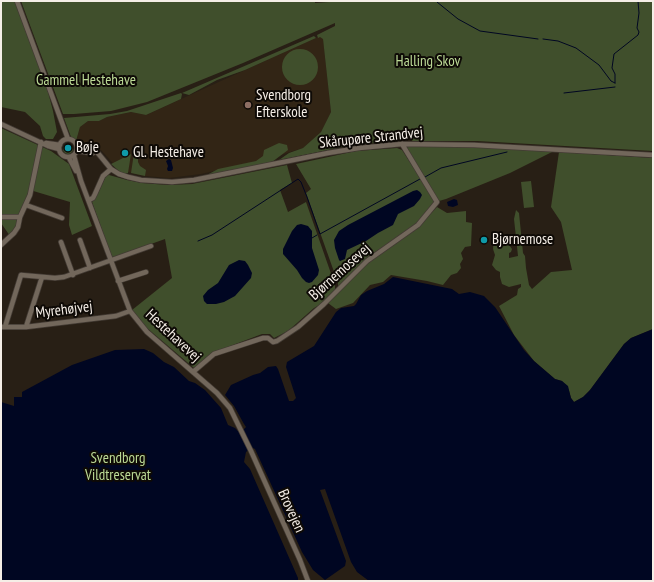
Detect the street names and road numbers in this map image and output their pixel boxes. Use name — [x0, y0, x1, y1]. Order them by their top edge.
street label: Skårupøre Strandvej — [318, 124, 424, 152]
street label: Bjørnemosevej — [306, 240, 374, 304]
street label: Myrehøjvej — [35, 298, 93, 322]
street label: Hestehavevej — [142, 306, 204, 366]
street label: Brovejen — [274, 487, 308, 535]

